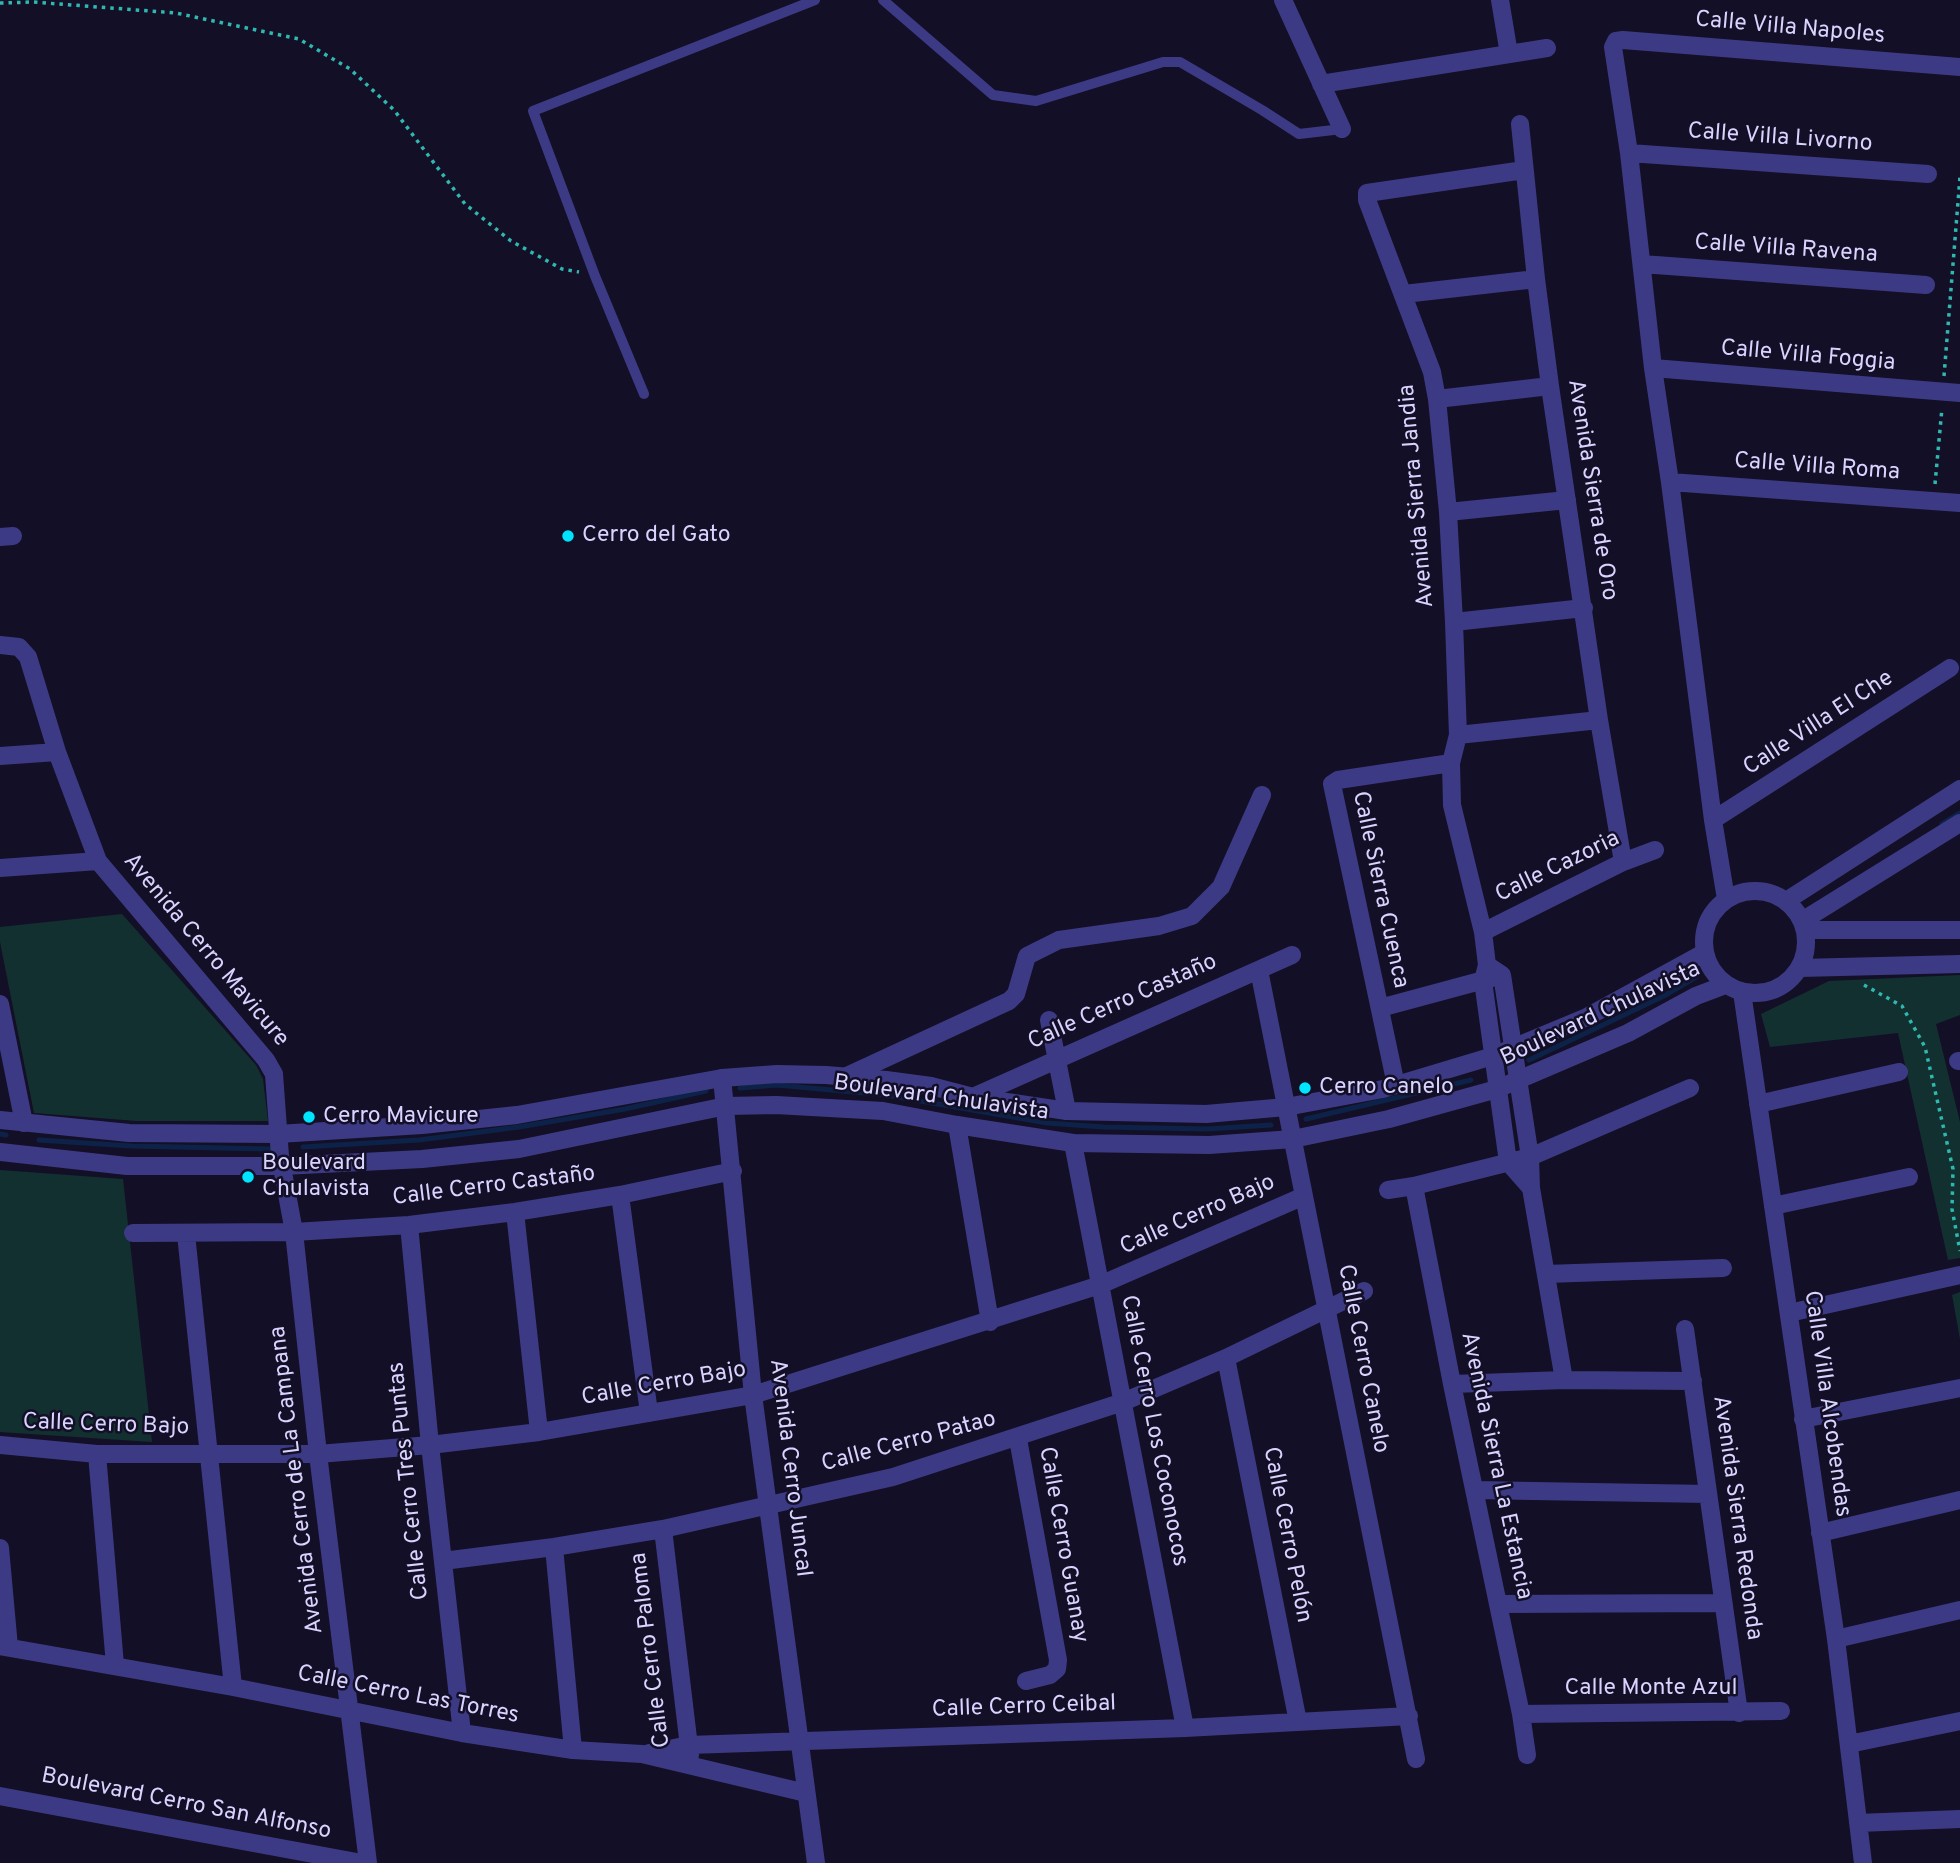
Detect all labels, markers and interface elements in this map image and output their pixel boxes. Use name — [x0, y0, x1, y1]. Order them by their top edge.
street label: Calle Villa Napoles — [1694, 7, 1886, 51]
street label: Calle Villa Livorno — [1687, 119, 1873, 159]
street label: Calle Villa Ravena — [1693, 230, 1879, 270]
street label: Calle Villa Foggia — [1720, 336, 1896, 378]
street label: Avenida Sierra de Oro — [1560, 377, 1622, 603]
street label: Avenida Sierra Jandia — [1394, 383, 1442, 609]
street label: Calle Villa Roma — [1733, 448, 1901, 488]
place label: Cerro del Gato — [582, 522, 731, 550]
marker: Cerro del Gato — [560, 528, 576, 544]
street label: Calle Villa El Che — [1739, 665, 1899, 783]
street label: Calle Sierra Cuenca — [1345, 789, 1413, 991]
street label: Calle Cazoria — [1491, 826, 1625, 910]
street label: Avenida Cerro Mavicure — [116, 849, 294, 1053]
street label: Calle Cerro Castaño — [1024, 949, 1222, 1057]
street label: Boulevard Chulavista — [1497, 957, 1705, 1073]
street label: Boulevard Chulavista — [832, 1070, 1050, 1128]
place label: Cerro Canelo — [1319, 1074, 1454, 1102]
marker: Cerro Canelo — [1297, 1080, 1313, 1096]
place label: Cerro Mavicure — [323, 1103, 479, 1131]
marker: Cerro Mavicure — [301, 1109, 317, 1125]
place label: Boulevard Chulavista — [262, 1150, 370, 1204]
street label: Calle Cerro Castaño — [391, 1161, 597, 1213]
marker: Boulevard Chulavista — [240, 1169, 256, 1185]
street label: Calle Cerro Bajo — [1116, 1170, 1280, 1262]
street label: Calle Cerro Canelo — [1330, 1262, 1394, 1456]
street label: Calle Villa Alcobendas — [1796, 1289, 1856, 1519]
street label: Calle Cerro Los Coconocos — [1113, 1293, 1193, 1569]
street label: Avenida Cerro de La Campana — [265, 1324, 331, 1636]
street label: Avenida Sierra La Estancia — [1453, 1330, 1537, 1602]
street label: Calle Cerro Bajo — [580, 1357, 748, 1413]
street label: Avenida Cerro Juncal — [762, 1357, 816, 1579]
street label: Calle Cerro Tres Puntas — [384, 1361, 436, 1601]
street label: Avenida Sierra Redonda — [1705, 1394, 1767, 1642]
street label: Calle Cerro Patao — [819, 1406, 999, 1480]
street label: Calle Cerro Bajo — [22, 1409, 190, 1443]
street label: Calle Cerro Guanay — [1031, 1445, 1093, 1645]
street label: Calle Cerro Pelón — [1255, 1445, 1317, 1625]
street label: Calle Cerro Paloma — [626, 1551, 678, 1749]
street label: Calle Cerro Las Torres — [295, 1661, 521, 1731]
street label: Calle Monte Azul — [1564, 1675, 1738, 1703]
street label: Calle Cerro Ceibal — [931, 1691, 1117, 1725]
street label: Boulevard Cerro San Alfonso — [39, 1763, 333, 1847]

